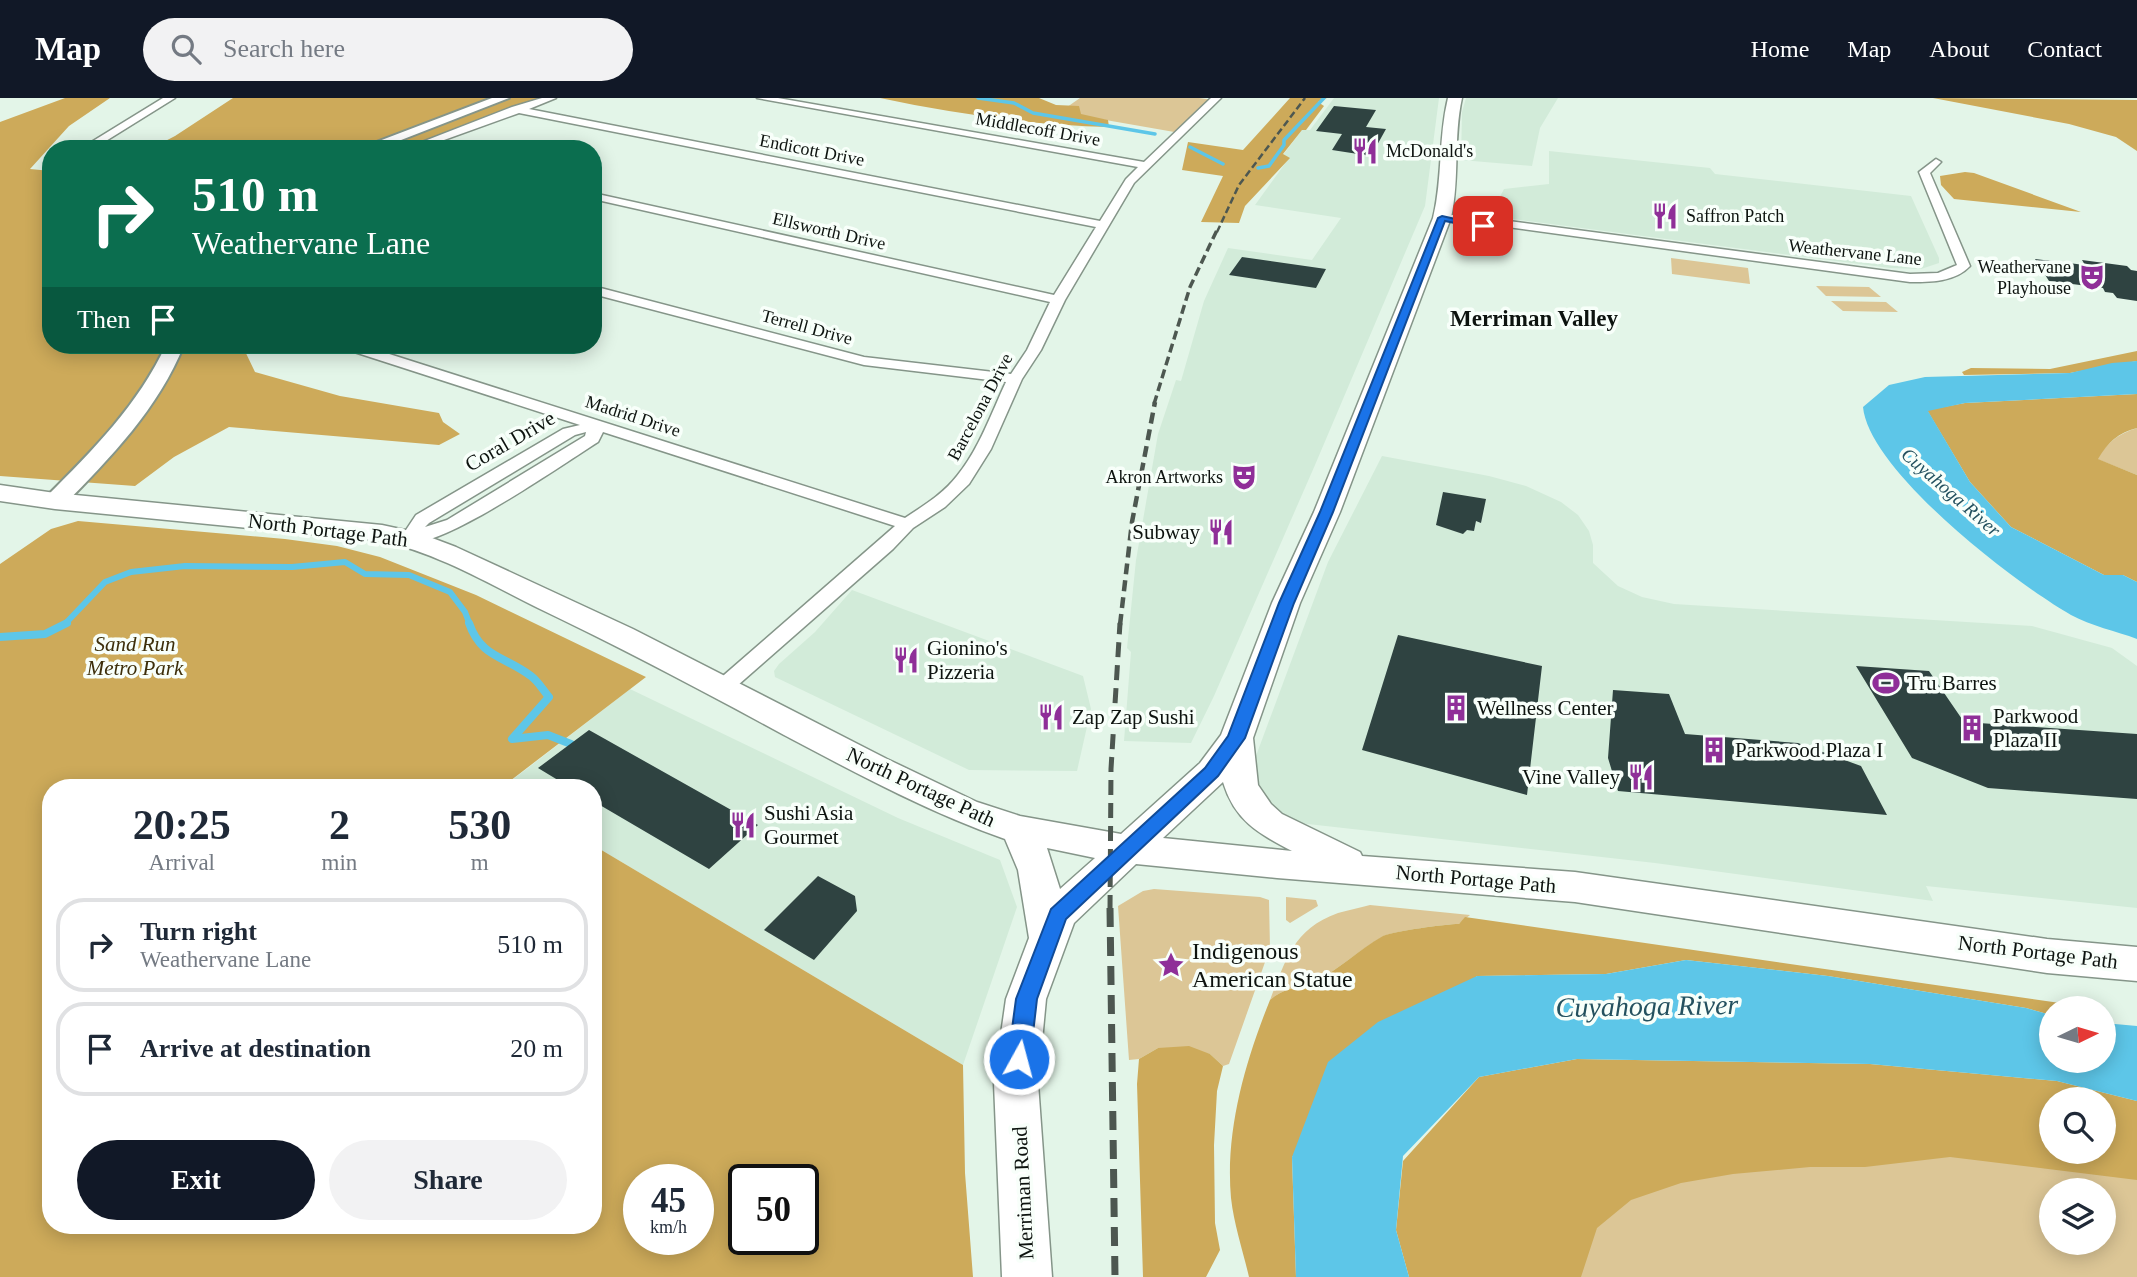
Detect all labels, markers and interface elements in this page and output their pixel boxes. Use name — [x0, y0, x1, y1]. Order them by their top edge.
search box — [143, 18, 633, 81]
icon: search — [167, 30, 205, 68]
text: Map — [35, 31, 101, 67]
text: Search here — [223, 34, 345, 63]
text: Home — [1751, 36, 1809, 62]
text: Map — [1847, 36, 1891, 62]
text: About — [1929, 36, 1989, 62]
text: Contact — [2027, 36, 2102, 62]
street label: Middlecoff Drive — [974, 108, 1102, 150]
street label: Endicott Drive — [758, 130, 866, 170]
restaurant icon: McDonald's — [1350, 136, 1380, 166]
place label: McDonald's — [1386, 141, 1473, 161]
text: 510 m — [192, 167, 319, 222]
icon: right — [77, 168, 168, 259]
pin — [1453, 196, 1513, 256]
restaurant icon: Saffron Patch — [1650, 201, 1680, 231]
place label: Saffron Patch — [1686, 206, 1784, 226]
icon: arrive — [1464, 207, 1502, 245]
street label: Ellsworth Drive — [770, 208, 888, 254]
text: Weathervane Lane — [192, 225, 430, 261]
street label: Weathervane Lane — [1787, 235, 1923, 269]
place label: Weathervane Playhouse — [1978, 257, 2071, 298]
theatre icon: Weathervane Playhouse — [2077, 262, 2107, 292]
icon: arrive — [144, 301, 182, 339]
text: Then — [77, 305, 130, 334]
street label: Terrell Drive — [759, 305, 855, 349]
district label: Merriman Valley — [1450, 306, 1618, 331]
street label: Barcelona Drive — [943, 350, 1017, 464]
street label: Madrid Drive — [583, 391, 683, 441]
street label: Coral Drive — [461, 406, 559, 476]
water label: Cuyahoga River — [1897, 443, 2005, 541]
theatre icon: Akron Artworks — [1229, 462, 1259, 492]
place label: Akron Artworks — [1106, 467, 1223, 487]
street label: North Portage Path — [247, 508, 410, 552]
restaurant icon: Subway — [1206, 517, 1236, 547]
place label: Subway — [1132, 520, 1200, 544]
park label: Sand Run Metro Park — [86, 632, 184, 680]
place label: Gionino's Pizzeria — [927, 636, 1008, 684]
restaurant icon: Gionino's Pizzeria — [891, 645, 921, 675]
sports icon: Tru Barres — [1871, 668, 1901, 698]
place label: Tru Barres — [1907, 671, 1997, 695]
building icon: Wellness Center — [1441, 693, 1471, 723]
place label: Wellness Center — [1477, 696, 1614, 720]
restaurant icon: Zap Zap Sushi — [1036, 702, 1066, 732]
place label: Parkwood Plaza II — [1993, 704, 2079, 752]
place label: Zap Zap Sushi — [1072, 705, 1195, 729]
building icon: Parkwood Plaza II — [1957, 713, 1987, 743]
building icon: Parkwood Plaza I — [1699, 735, 1729, 765]
place label: Parkwood Plaza I — [1735, 738, 1883, 762]
street label: North Portage Path — [843, 742, 999, 832]
restaurant icon: Vine Valley — [1626, 762, 1656, 792]
place label: Vine Valley — [1522, 765, 1620, 789]
place label: Sushi Asia Gourmet — [764, 801, 854, 849]
text: 20:25 — [133, 802, 231, 848]
text: 2 — [329, 802, 350, 848]
text: 530 — [448, 802, 511, 848]
restaurant icon: Sushi Asia Gourmet — [728, 810, 758, 840]
text: Arrival — [149, 850, 215, 875]
text: min — [322, 850, 357, 875]
text: m — [471, 850, 489, 875]
street label: North Portage Path — [1395, 860, 1558, 898]
text: Turn right — [140, 917, 257, 946]
icon: right — [81, 926, 119, 964]
text: 510 m — [497, 930, 563, 959]
street label: North Portage Path — [1957, 930, 2120, 974]
place label: Indigenous American Statue — [1192, 938, 1353, 992]
text: Weathervane Lane — [140, 947, 311, 972]
place icon: Indigenous American Statue — [1156, 950, 1186, 980]
water label: Cuyahoga River — [1555, 989, 1739, 1023]
north arrow — [2039, 996, 2116, 1073]
map controls — [2039, 996, 2116, 1255]
position arrow — [982, 1022, 1056, 1096]
icon: arrive — [81, 1030, 119, 1068]
text: Arrive at destination — [140, 1034, 371, 1063]
text: 20 m — [510, 1034, 563, 1063]
button: search — [2039, 1087, 2116, 1164]
street label: Merriman Road — [1007, 1125, 1038, 1260]
button: Exit — [77, 1140, 315, 1220]
button: Share — [329, 1140, 567, 1220]
speed limit sign: 50 — [728, 1164, 819, 1255]
button: layers — [2039, 1178, 2116, 1255]
text: 45 — [651, 1181, 686, 1220]
text: km/h — [650, 1217, 687, 1237]

